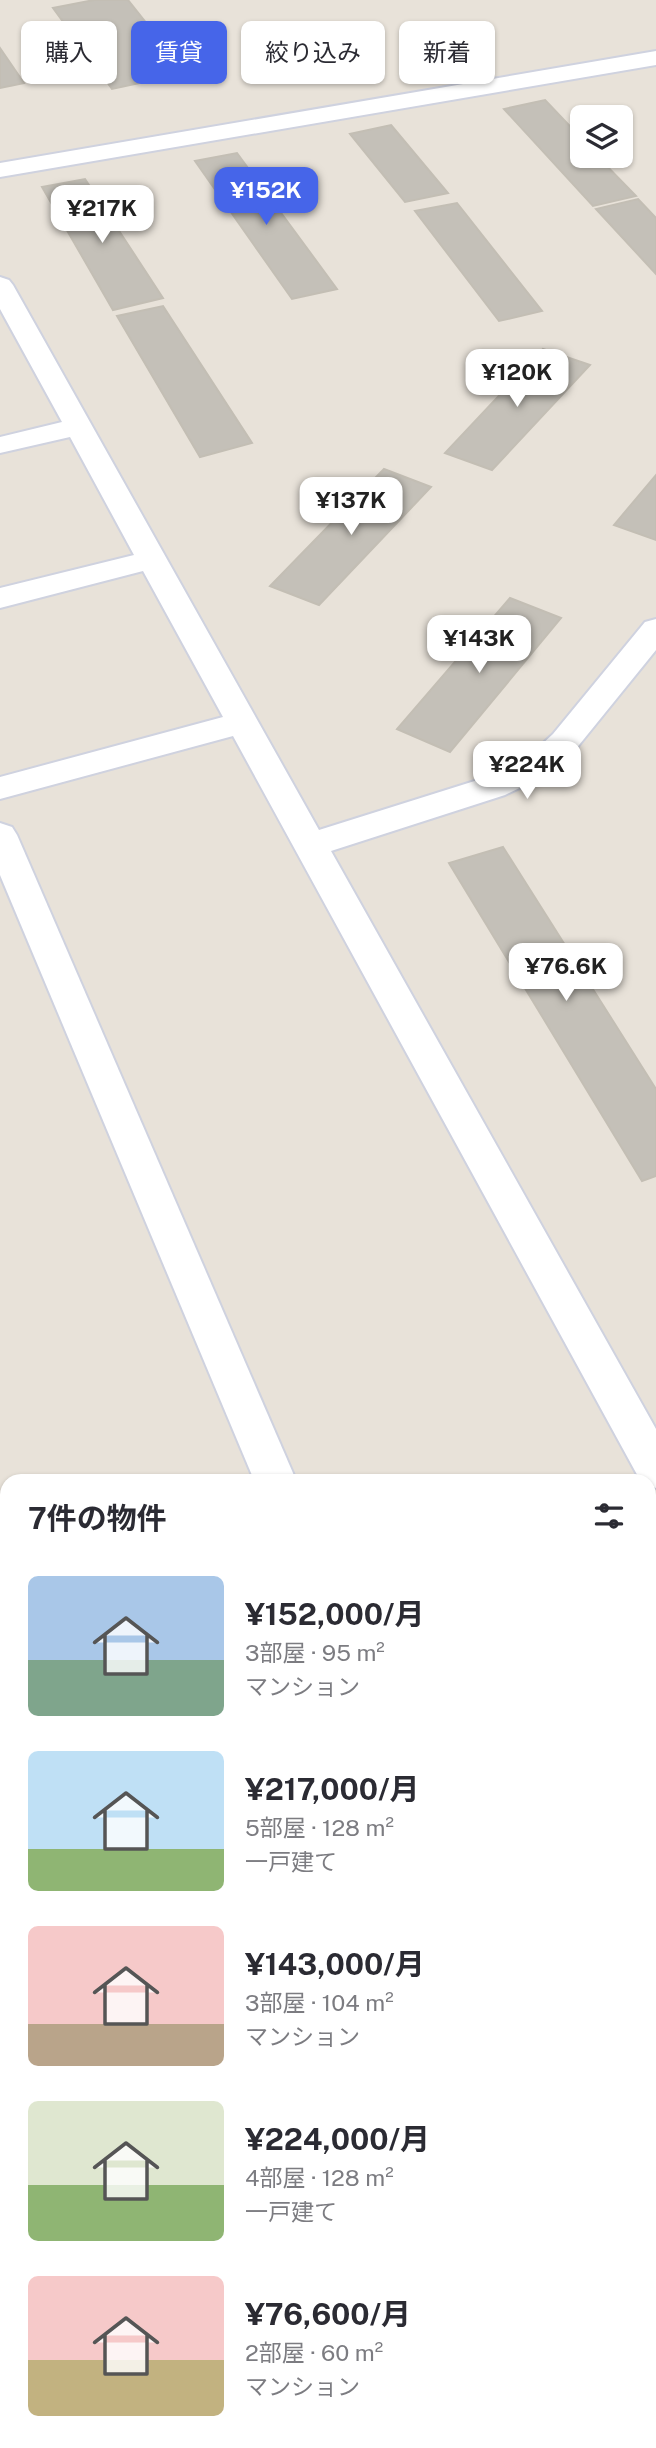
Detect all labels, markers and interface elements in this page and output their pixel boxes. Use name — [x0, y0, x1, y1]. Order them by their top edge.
chip: 購入 — [21, 21, 117, 84]
chip: 賃貸 — [131, 21, 227, 84]
chip: 絞り込み — [241, 21, 385, 84]
chip: 新着 — [399, 21, 495, 84]
map controls — [570, 105, 633, 168]
button: layers — [570, 105, 633, 168]
pin: ¥152K — [217, 168, 315, 227]
text: ¥152K — [230, 176, 302, 203]
pin: ¥217K — [53, 186, 151, 245]
text: ¥217K — [67, 194, 137, 221]
pin: ¥120K — [468, 350, 566, 409]
text: ¥120K — [482, 358, 552, 385]
pin: ¥137K — [302, 477, 400, 537]
text: ¥137K — [316, 486, 386, 513]
pin: ¥143K — [430, 616, 528, 675]
text: ¥143K — [443, 624, 515, 651]
pin: ¥224K — [478, 742, 576, 801]
text: ¥224K — [489, 750, 565, 777]
pin: ¥76.6K — [509, 944, 623, 1003]
text: ¥76.6K — [525, 952, 607, 979]
icon: filters — [590, 1497, 628, 1535]
text: 7件の物件 — [28, 1500, 167, 1536]
text: ¥152,000/月 — [245, 1596, 424, 1632]
icon: home — [84, 1604, 168, 1688]
text: 3部屋 · 95 m² — [245, 1639, 385, 1666]
text: マンション — [245, 1673, 360, 1700]
text: ¥217,000/月 — [245, 1771, 420, 1807]
icon: home — [84, 1779, 168, 1863]
text: 5部屋 · 128 m² — [245, 1814, 394, 1841]
text: 一戸建て — [245, 1848, 337, 1875]
text: ¥143,000/月 — [245, 1946, 425, 1982]
icon: home — [84, 1954, 168, 2038]
text: 3部屋 · 104 m² — [245, 1989, 394, 2016]
text: マンション — [245, 2023, 360, 2050]
text: ¥224,000/月 — [245, 2121, 430, 2157]
icon: home — [84, 2129, 168, 2213]
text: 4部屋 · 128 m² — [245, 2164, 394, 2191]
text: 一戸建て — [245, 2198, 337, 2225]
text: ¥76,600/月 — [245, 2296, 411, 2332]
icon: home — [84, 2304, 168, 2388]
text: 2部屋 · 60 m² — [245, 2339, 383, 2366]
text: マンション — [245, 2373, 360, 2400]

